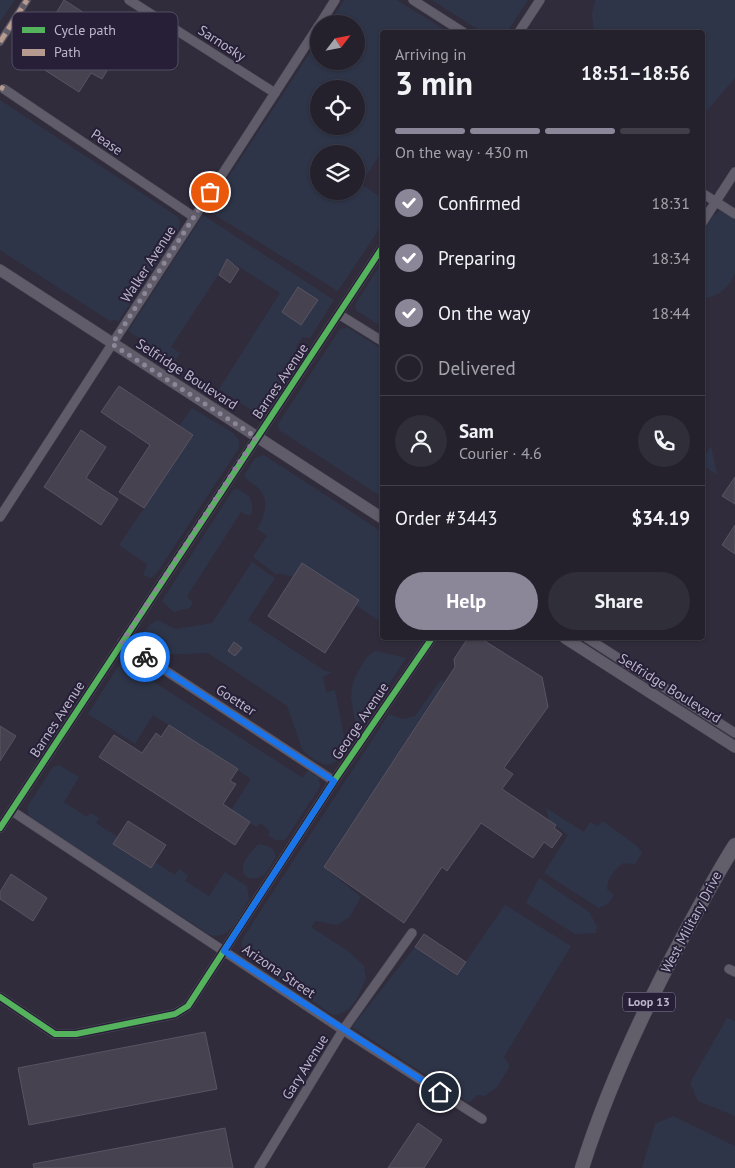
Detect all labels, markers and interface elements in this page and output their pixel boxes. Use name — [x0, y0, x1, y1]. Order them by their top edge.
legend — [12, 12, 178, 70]
north arrow — [310, 15, 365, 70]
map controls — [310, 15, 365, 200]
text: Cycle path — [54, 21, 116, 39]
street label: Sarnosky — [195, 21, 250, 65]
text: Path — [54, 43, 81, 61]
text: Arriving in — [395, 44, 466, 64]
text: 18:51–18:56 — [581, 61, 690, 85]
text: 3 min — [395, 62, 473, 104]
button: locate — [310, 80, 365, 135]
street label: Pease — [88, 125, 126, 159]
text: On the way · 430 m — [395, 142, 528, 162]
button: layers — [310, 145, 365, 200]
pin — [189, 171, 231, 213]
icon: bag — [196, 178, 224, 206]
icon: check — [395, 189, 423, 217]
text: Confirmed — [438, 191, 521, 215]
text: 18:31 — [652, 193, 690, 213]
street label: Walker Avenue — [117, 222, 179, 306]
icon: check — [395, 244, 423, 272]
text: Preparing — [438, 246, 516, 270]
text: 18:34 — [652, 248, 690, 268]
icon: check — [395, 299, 423, 327]
text: On the way — [438, 301, 530, 325]
text: 18:44 — [652, 303, 690, 323]
street label: Selfridge Boulevard — [133, 334, 241, 414]
street label: Barnes Avenue — [248, 340, 312, 422]
text: Delivered — [438, 356, 516, 380]
button: person — [395, 415, 447, 467]
button: phone — [638, 415, 690, 467]
text: Sam — [459, 419, 494, 443]
text: Courier · 4.6 — [459, 443, 542, 463]
text: Order #3443 — [395, 506, 498, 530]
text: $34.19 — [631, 506, 690, 530]
button: Help — [395, 572, 538, 630]
button: Share — [548, 572, 690, 630]
courier — [120, 632, 170, 682]
icon: bike — [131, 643, 159, 671]
street label: Selfridge Boulevard — [615, 649, 725, 727]
street label: Barnes Avenue — [26, 677, 88, 761]
street label: George Avenue — [328, 679, 392, 763]
street label: Goetter — [212, 680, 260, 720]
street label: West Military Drive — [657, 868, 725, 976]
street label: Arizona Street — [239, 940, 319, 1002]
road number: Loop 13 — [623, 992, 675, 1012]
street label: Gary Avenue — [278, 1031, 332, 1103]
pin — [419, 1071, 461, 1113]
icon: home — [426, 1078, 454, 1106]

